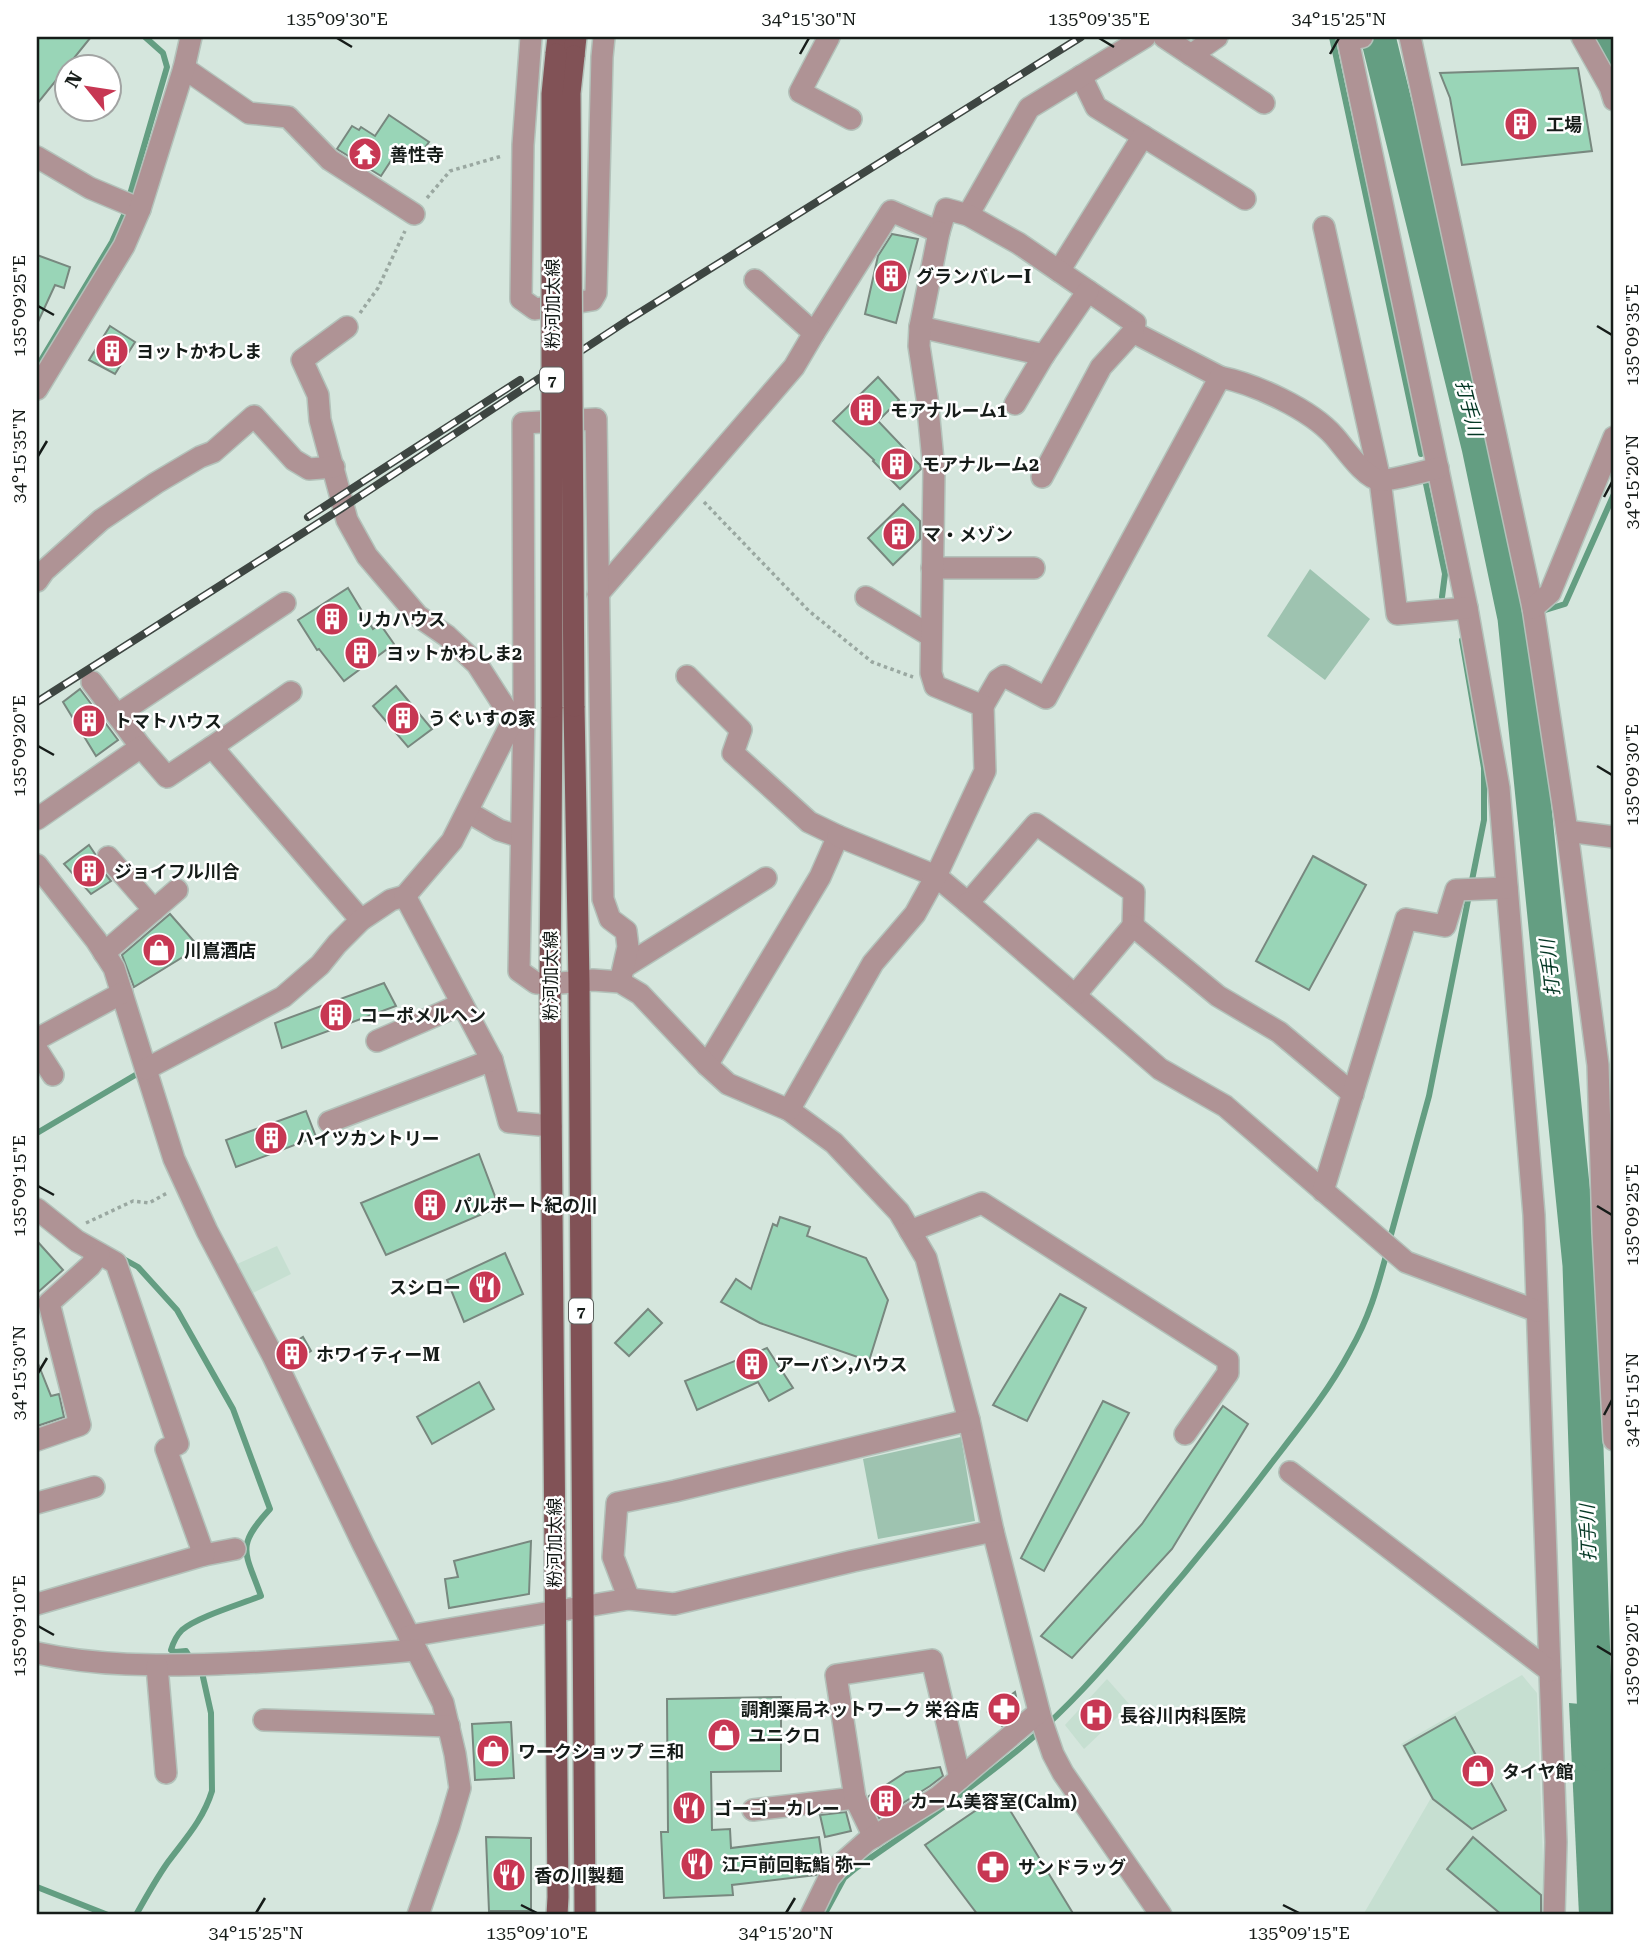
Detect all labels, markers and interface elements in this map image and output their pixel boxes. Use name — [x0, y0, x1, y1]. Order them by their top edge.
text: 135°09'30"E — [286, 8, 388, 29]
text: 34°15'30"N — [762, 8, 856, 29]
text: 135°09'35"E — [1048, 8, 1150, 29]
text: 34°15'25"N — [1292, 8, 1386, 29]
north arrow — [52, 52, 122, 122]
text: N — [60, 67, 88, 92]
building icon: 工場 — [1502, 105, 1540, 143]
place label: 工場 — [1546, 114, 1582, 135]
temple icon: 善性寺 — [346, 135, 384, 173]
place label: 善性寺 — [390, 144, 444, 165]
text: 135°09'25"E — [8, 255, 29, 357]
building icon: グランバレーI — [872, 257, 910, 295]
street label: 粉河加太線 — [542, 259, 563, 349]
place label: グランバレーI — [916, 266, 1031, 287]
text: 135°09'35"E — [1621, 284, 1642, 386]
building icon: ヨットかわしま — [93, 332, 131, 370]
place label: ヨットかわしま — [136, 341, 262, 362]
road number: 7 — [540, 368, 564, 392]
water label: 打手川 — [1451, 378, 1488, 440]
building icon: モアナルーム1 — [847, 391, 885, 429]
place label: モアナルーム1 — [890, 400, 1007, 421]
text: 34°15'35"N — [8, 409, 29, 503]
text: 34°15'20"N — [1621, 435, 1642, 529]
building icon: モアナルーム2 — [878, 445, 916, 483]
place label: モアナルーム2 — [922, 454, 1039, 475]
building icon: マ・メゾン — [880, 515, 918, 553]
place label: マ・メゾン — [923, 524, 1013, 545]
building icon: リカハウス — [313, 600, 351, 638]
place label: リカハウス — [356, 609, 446, 630]
building icon: ヨットかわしま2 — [342, 634, 380, 672]
place label: ヨットかわしま2 — [386, 643, 522, 664]
text: 135°09'20"E — [8, 695, 29, 797]
building icon: うぐいすの家 — [384, 699, 422, 737]
building icon: トマトハウス — [70, 702, 108, 740]
place label: うぐいすの家 — [428, 708, 536, 729]
place label: トマトハウス — [114, 711, 222, 732]
text: 135°09'30"E — [1621, 724, 1642, 826]
building icon: ジョイフル川合 — [70, 852, 108, 890]
place label: ジョイフル川合 — [114, 861, 240, 882]
shop icon: 川嶌酒店 — [140, 931, 178, 969]
street label: 粉河加太線 — [540, 931, 561, 1021]
water label: 打手川 — [1535, 936, 1564, 998]
place label: 川嶌酒店 — [184, 940, 256, 961]
building icon: コーポメルヘン — [317, 996, 355, 1034]
place label: コーポメルヘン — [360, 1005, 486, 1026]
building icon: ハイツカントリー — [252, 1119, 290, 1157]
place label: ハイツカントリー — [296, 1128, 440, 1149]
text: 135°09'15"E — [8, 1135, 29, 1237]
text: 135°09'25"E — [1621, 1164, 1642, 1266]
building icon: パルポート紀の川 — [411, 1186, 449, 1224]
place label: パルポート紀の川 — [454, 1195, 598, 1216]
restaurant icon: スシロー — [466, 1268, 504, 1306]
place label: スシロー — [389, 1277, 461, 1298]
road number: 7 — [569, 1298, 593, 1324]
text: 34°15'30"N — [8, 1326, 29, 1420]
building icon: ホワイティーM — [273, 1335, 311, 1373]
place label: ホワイティーM — [316, 1344, 440, 1365]
building icon: アーバン,ハウス — [733, 1345, 771, 1383]
text: 34°15'15"N — [1621, 1353, 1642, 1447]
place label: アーバン,ハウス — [776, 1354, 907, 1375]
street label: 粉河加太線 — [544, 1498, 565, 1588]
water label: 打手川 — [1575, 1502, 1600, 1562]
text: 135°09'10"E — [8, 1575, 29, 1677]
text: 135°09'20"E — [1621, 1604, 1642, 1706]
pharmacy icon: 調剤薬局ネットワーク 栄谷店 — [985, 1690, 1023, 1728]
hospital icon: 長谷川内科医院 — [1077, 1696, 1115, 1734]
place label: 調剤薬局ネットワーク 栄谷店 — [740, 1699, 979, 1720]
place label: 長谷川内科医院 — [1120, 1705, 1246, 1726]
shop icon: ユニクロ — [705, 1716, 743, 1754]
place label: ユニクロ — [748, 1725, 820, 1746]
shop icon: ワークショップ 三和 — [474, 1732, 512, 1770]
place label: ワークショップ 三和 — [518, 1741, 685, 1762]
shop icon: タイヤ館 — [1459, 1752, 1497, 1790]
place label: タイヤ館 — [1502, 1761, 1573, 1782]
building icon: カーム美容室(Calm) — [867, 1782, 905, 1820]
restaurant icon: ゴーゴーカレー — [670, 1789, 708, 1827]
place label: カーム美容室(Calm) — [910, 1791, 1077, 1812]
place label: ゴーゴーカレー — [714, 1798, 840, 1819]
restaurant icon: 江戸前回転鮨 弥一 — [678, 1845, 716, 1883]
pharmacy icon: サンドラッグ — [974, 1848, 1012, 1886]
place label: 江戸前回転鮨 弥一 — [722, 1854, 871, 1875]
restaurant icon: 香の川製麺 — [490, 1856, 528, 1894]
place label: サンドラッグ — [1018, 1857, 1126, 1878]
place label: 香の川製麺 — [534, 1865, 624, 1886]
text: 34°15'25"N — [209, 1922, 303, 1943]
text: 135°09'10"E — [486, 1922, 588, 1943]
text: 34°15'20"N — [739, 1922, 833, 1943]
text: 135°09'15"E — [1248, 1922, 1350, 1943]

